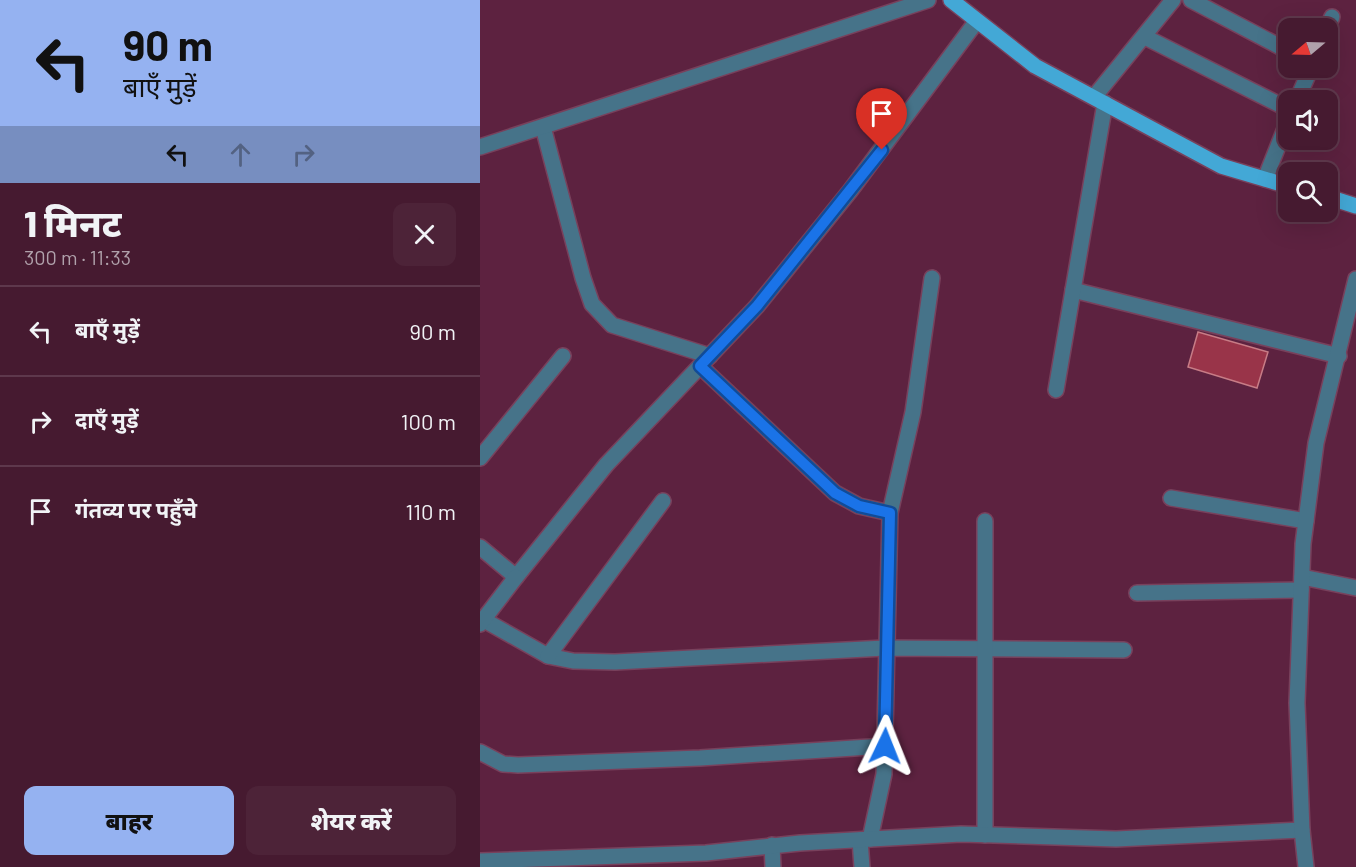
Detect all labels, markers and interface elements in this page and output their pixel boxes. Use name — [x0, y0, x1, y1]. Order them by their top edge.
north arrow — [1278, 18, 1338, 78]
map controls — [1278, 18, 1338, 222]
text: 90 m — [123, 19, 213, 69]
icon: left — [24, 24, 102, 102]
text: बाएँ मुड़ें — [123, 70, 196, 102]
pin — [856, 88, 907, 150]
button: sound — [1278, 90, 1338, 150]
icon: arrive — [865, 97, 898, 130]
icon: left — [161, 138, 194, 171]
icon: ahead — [224, 138, 257, 171]
icon: right — [287, 138, 320, 171]
button: search — [1278, 162, 1338, 222]
text: 1 मिनट — [24, 201, 122, 244]
button: close — [393, 203, 456, 266]
text: 300 m · 11:33 — [24, 245, 131, 269]
icon: left — [24, 315, 57, 348]
text: बाएँ मुड़ें — [75, 316, 140, 342]
text: 90 m — [410, 318, 456, 344]
icon: right — [24, 405, 57, 438]
text: दाएँ मुड़ें — [75, 406, 138, 432]
text: 100 m — [401, 408, 456, 434]
icon: arrive — [24, 495, 57, 528]
text: गंतव्य पर पहुँचे — [75, 496, 197, 522]
text: 110 m — [406, 498, 456, 524]
position arrow — [853, 714, 917, 778]
button: बाहर — [24, 786, 234, 855]
button: शेयर करें — [246, 786, 456, 855]

